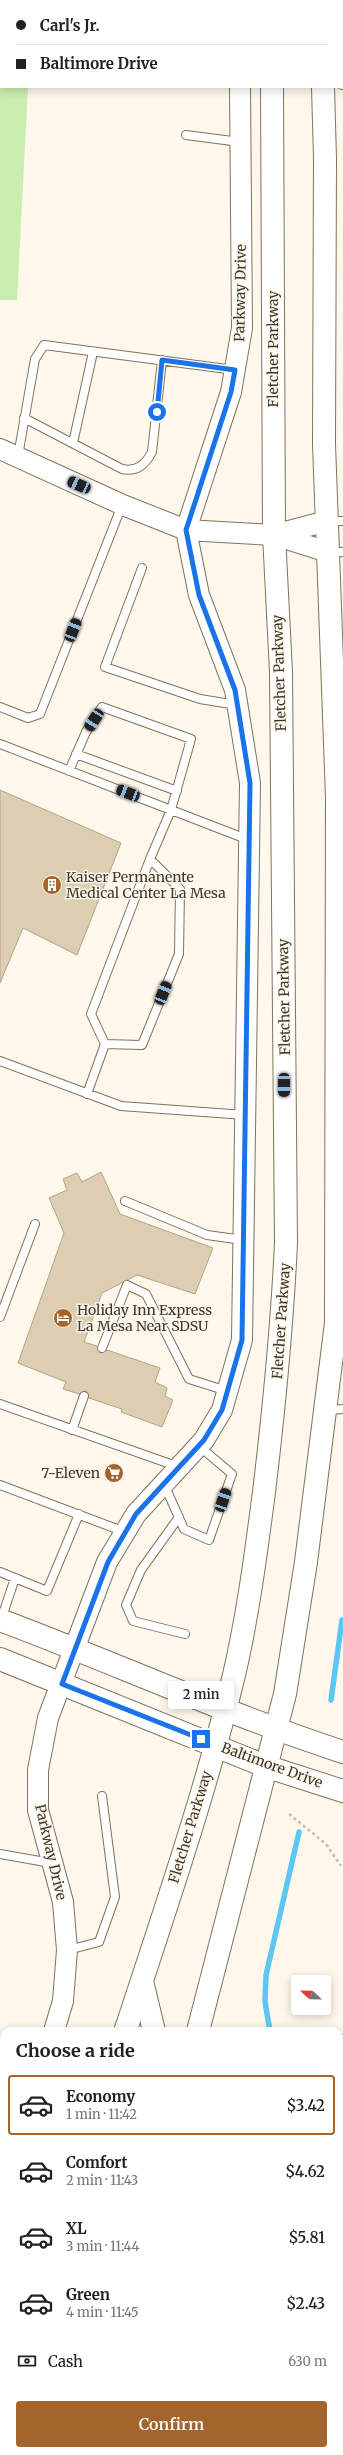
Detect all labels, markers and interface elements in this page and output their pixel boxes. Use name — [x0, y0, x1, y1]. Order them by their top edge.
text: Carl's Jr. — [40, 16, 100, 35]
text: Baltimore Drive — [40, 54, 158, 73]
street label: Parkway Drive — [230, 244, 250, 342]
street label: Fletcher Parkway — [264, 290, 282, 407]
route start — [148, 403, 166, 421]
car — [66, 475, 92, 495]
street label: Fletcher Parkway — [268, 614, 290, 732]
car — [63, 617, 83, 643]
car — [82, 707, 106, 733]
car — [115, 783, 141, 803]
place label: Kaiser Permanente Medical Center La Mesa — [66, 868, 226, 902]
building icon: Kaiser Permanente Medical Center La Mesa — [41, 874, 63, 896]
street label: Fletcher Parkway — [274, 938, 294, 1056]
car — [153, 980, 173, 1006]
car — [278, 1073, 290, 1097]
street label: Fletcher Parkway — [268, 1261, 294, 1380]
place label: Holiday Inn Express La Mesa Near SDSU — [77, 1301, 212, 1335]
hotel icon: Holiday Inn Express La Mesa Near SDSU — [52, 1307, 74, 1329]
supermarket icon: 7-Eleven — [103, 1462, 125, 1484]
place label: 7-Eleven — [41, 1464, 100, 1482]
car — [213, 1487, 233, 1513]
callout: 2 min — [168, 1681, 234, 1709]
text: 2 min — [183, 1686, 219, 1703]
route end — [192, 1730, 210, 1748]
street label: Baltimore Drive — [219, 1738, 325, 1792]
street label: Fletcher Parkway — [164, 1768, 216, 1885]
street label: Parkway Drive — [31, 1802, 71, 1902]
north arrow — [291, 1975, 331, 2015]
map controls — [291, 1975, 331, 2015]
text: Choose a ride — [16, 2039, 135, 2062]
icon: car — [18, 2087, 54, 2123]
text: Economy — [66, 2087, 135, 2106]
text: $3.42 — [286, 2096, 325, 2115]
text: 1 min · 11:42 — [66, 2106, 137, 2123]
icon: car — [18, 2153, 54, 2189]
text: Comfort — [66, 2153, 127, 2172]
text: $4.62 — [285, 2162, 325, 2181]
text: 2 min · 11:43 — [66, 2172, 138, 2189]
icon: car — [18, 2219, 54, 2255]
text: XL — [66, 2219, 87, 2238]
text: $5.81 — [289, 2228, 325, 2247]
text: 3 min · 11:44 — [66, 2238, 140, 2255]
icon: car — [18, 2285, 54, 2321]
text: Green — [66, 2285, 110, 2304]
text: $2.43 — [286, 2294, 325, 2313]
text: 4 min · 11:45 — [66, 2304, 139, 2321]
icon: cash — [16, 2350, 38, 2372]
text: Cash — [48, 2352, 83, 2371]
text: 630 m — [288, 2353, 327, 2370]
button: Confirm — [16, 2401, 327, 2447]

